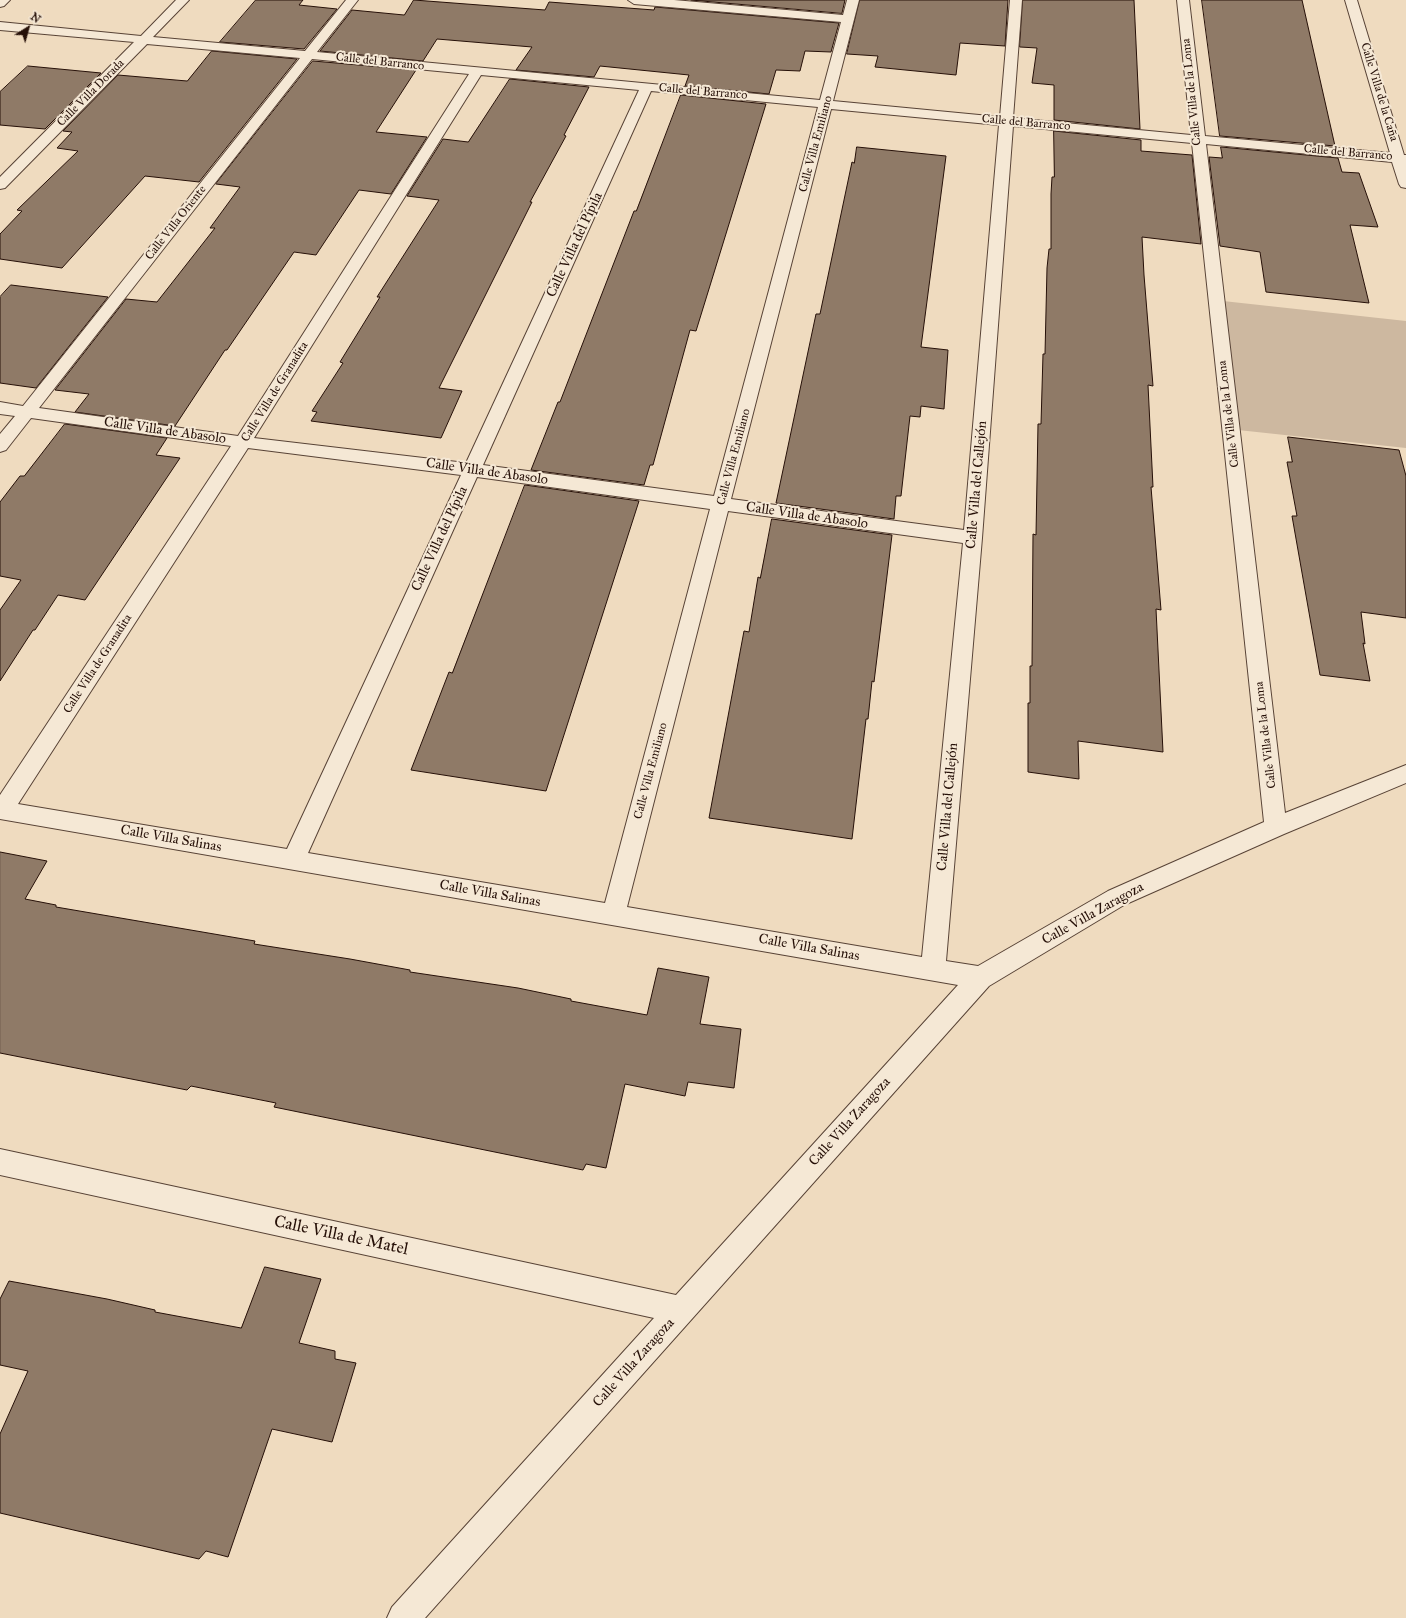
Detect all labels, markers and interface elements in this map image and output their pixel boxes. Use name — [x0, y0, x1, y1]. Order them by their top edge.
north arrow — [8, 8, 48, 48]
text: N — [28, 10, 43, 26]
street label: Calle Villa de la Loma — [1179, 38, 1205, 146]
street label: Calle Villa de la Caña — [1357, 41, 1401, 143]
street label: Calle del Barranco — [335, 50, 425, 74]
street label: Calle Villa Dorada — [54, 56, 128, 130]
street label: Calle del Barranco — [658, 81, 748, 103]
street label: Calle Villa Emiliano — [796, 94, 836, 194]
street label: Calle del Barranco — [981, 112, 1071, 134]
street label: Calle del Barranco — [1303, 142, 1393, 164]
street label: Calle Villa Oriente — [142, 183, 210, 263]
street label: Calle Villa del Pípila — [543, 190, 607, 300]
street label: Calle Villa de Granadita — [238, 339, 312, 445]
street label: Calle Villa de la Loma — [1215, 360, 1243, 468]
street label: Calle Villa Emiliano — [714, 407, 754, 507]
street label: Calle Villa de Abasolo — [103, 414, 227, 448]
street label: Calle Villa del Callejón — [963, 420, 991, 550]
street label: Calle Villa de Abasolo — [425, 455, 549, 489]
street label: Calle Villa del Pípila — [408, 484, 472, 594]
street label: Calle Villa de Abasolo — [745, 499, 869, 533]
street label: Calle Villa de Granadita — [61, 612, 135, 716]
street label: Calle Villa de la Loma — [1252, 681, 1280, 789]
street label: Calle Villa Emiliano — [631, 721, 671, 821]
street label: Calle Villa del Callejón — [934, 742, 962, 872]
street label: Calle Villa Salinas — [119, 822, 223, 856]
street label: Calle Villa Salinas — [438, 877, 542, 911]
street label: Calle Villa Zaragoza — [1039, 879, 1147, 949]
street label: Calle Villa Salinas — [757, 931, 861, 965]
street label: Calle Villa Zaragoza — [806, 1074, 894, 1170]
street label: Calle Villa de Matel — [272, 1212, 410, 1260]
street label: Calle Villa Zaragoza — [590, 1315, 678, 1411]

